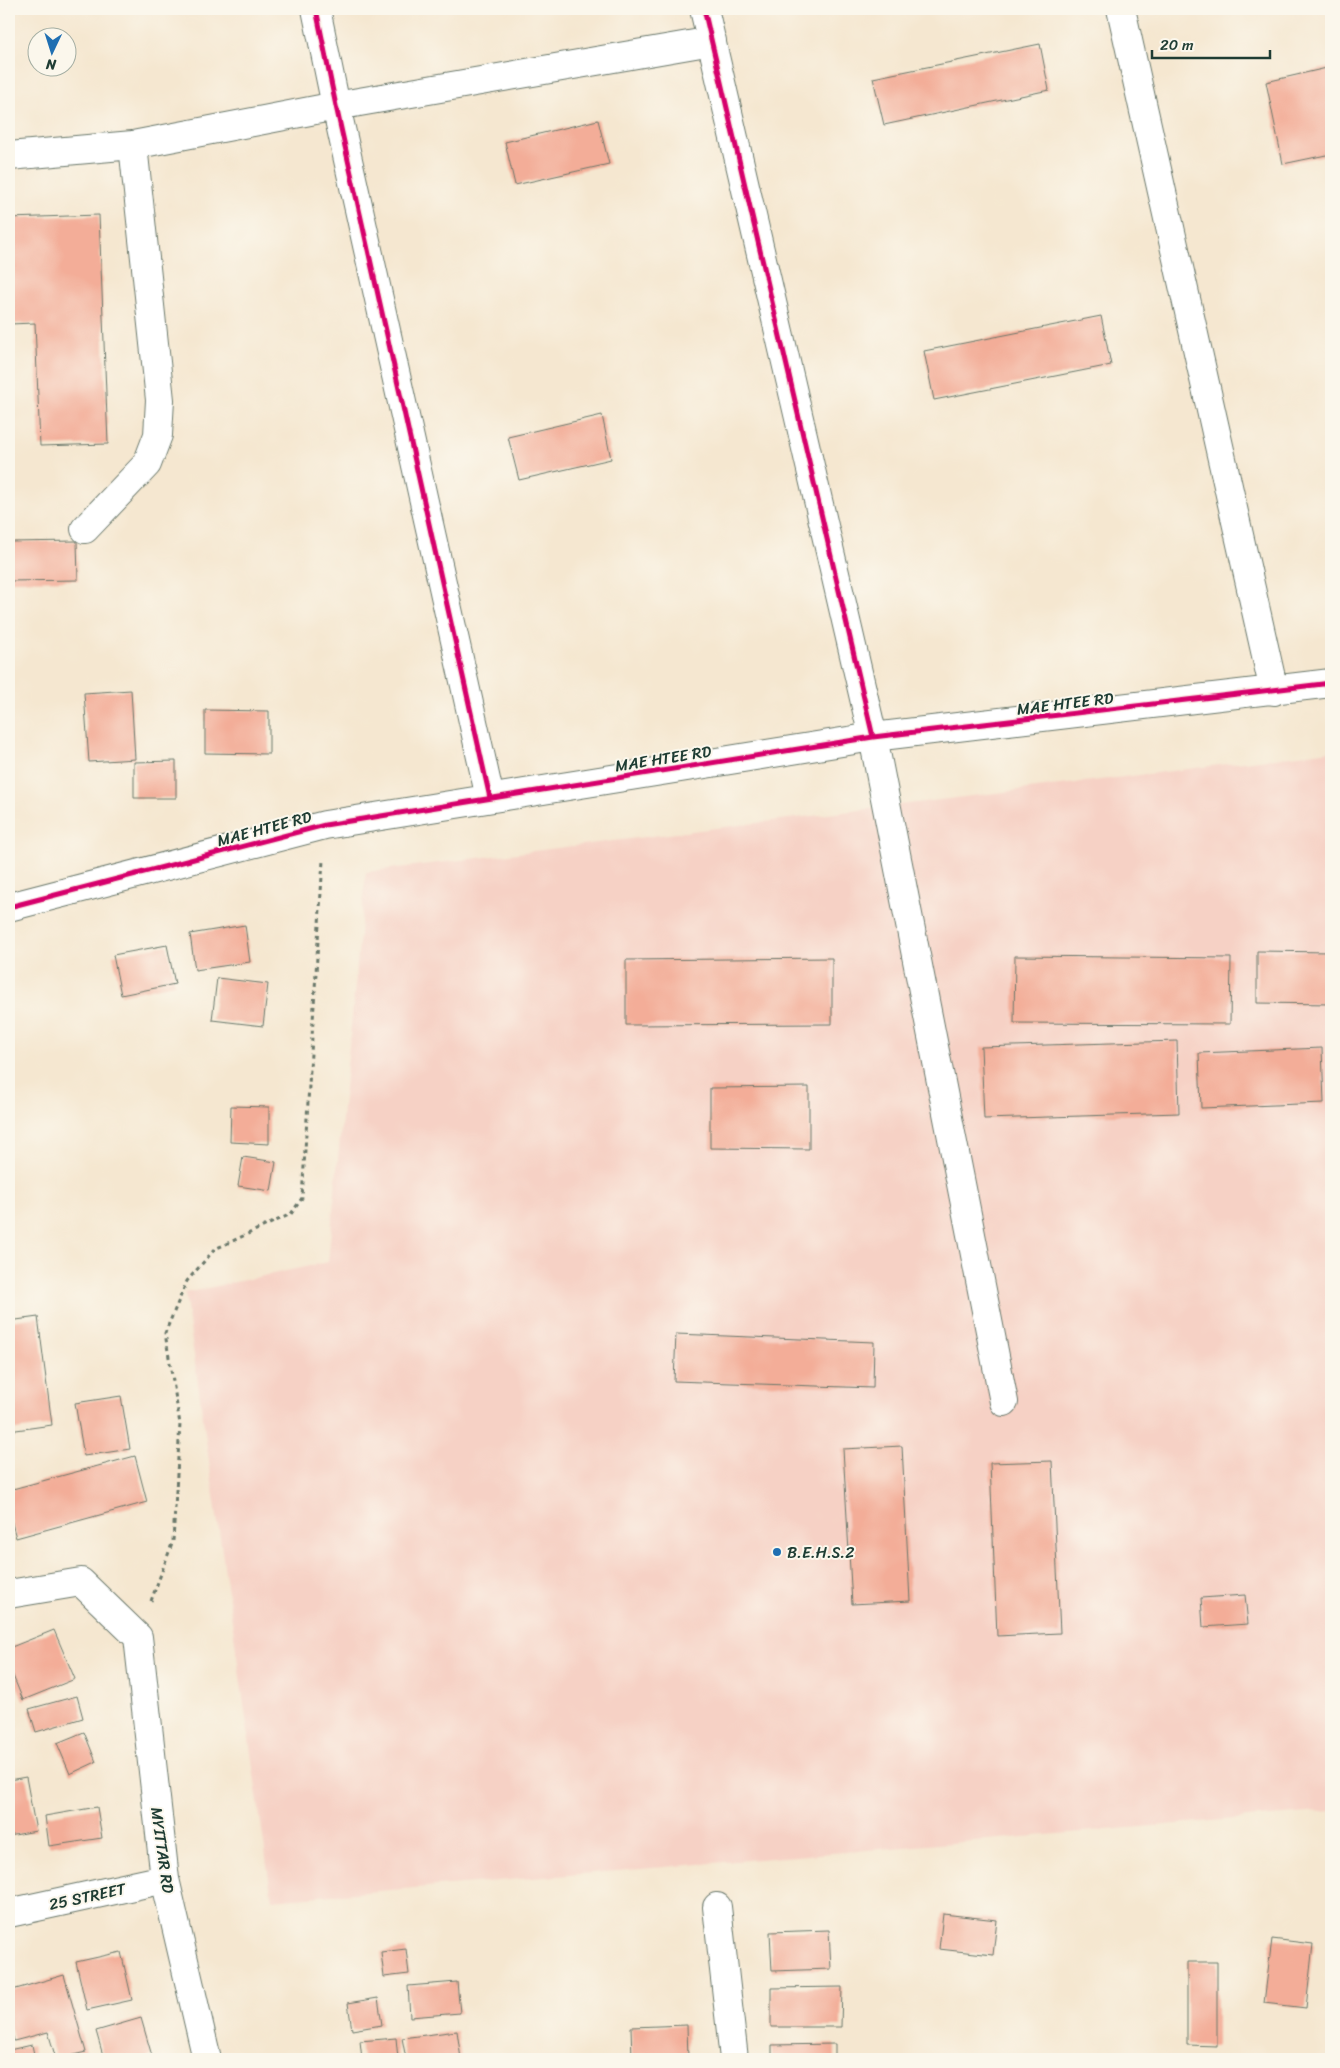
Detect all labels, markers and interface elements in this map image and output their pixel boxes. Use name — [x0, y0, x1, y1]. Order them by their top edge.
north arrow — [28, 28, 78, 78]
scale bar — [1152, 28, 1270, 60]
text: 20 m — [1160, 32, 1194, 58]
text: N — [45, 52, 58, 77]
street label: MAE HTEE RD — [1015, 683, 1115, 724]
street label: MAE HTEE RD — [613, 737, 714, 780]
street label: MAE HTEE RD — [213, 802, 315, 855]
place label: B.E.H.S.2 — [787, 1538, 854, 1567]
marker: B.E.H.S.2 — [771, 1546, 783, 1558]
street label: MYITTAR RD — [142, 1805, 183, 1895]
street label: 25 STREET — [46, 1874, 129, 1919]

